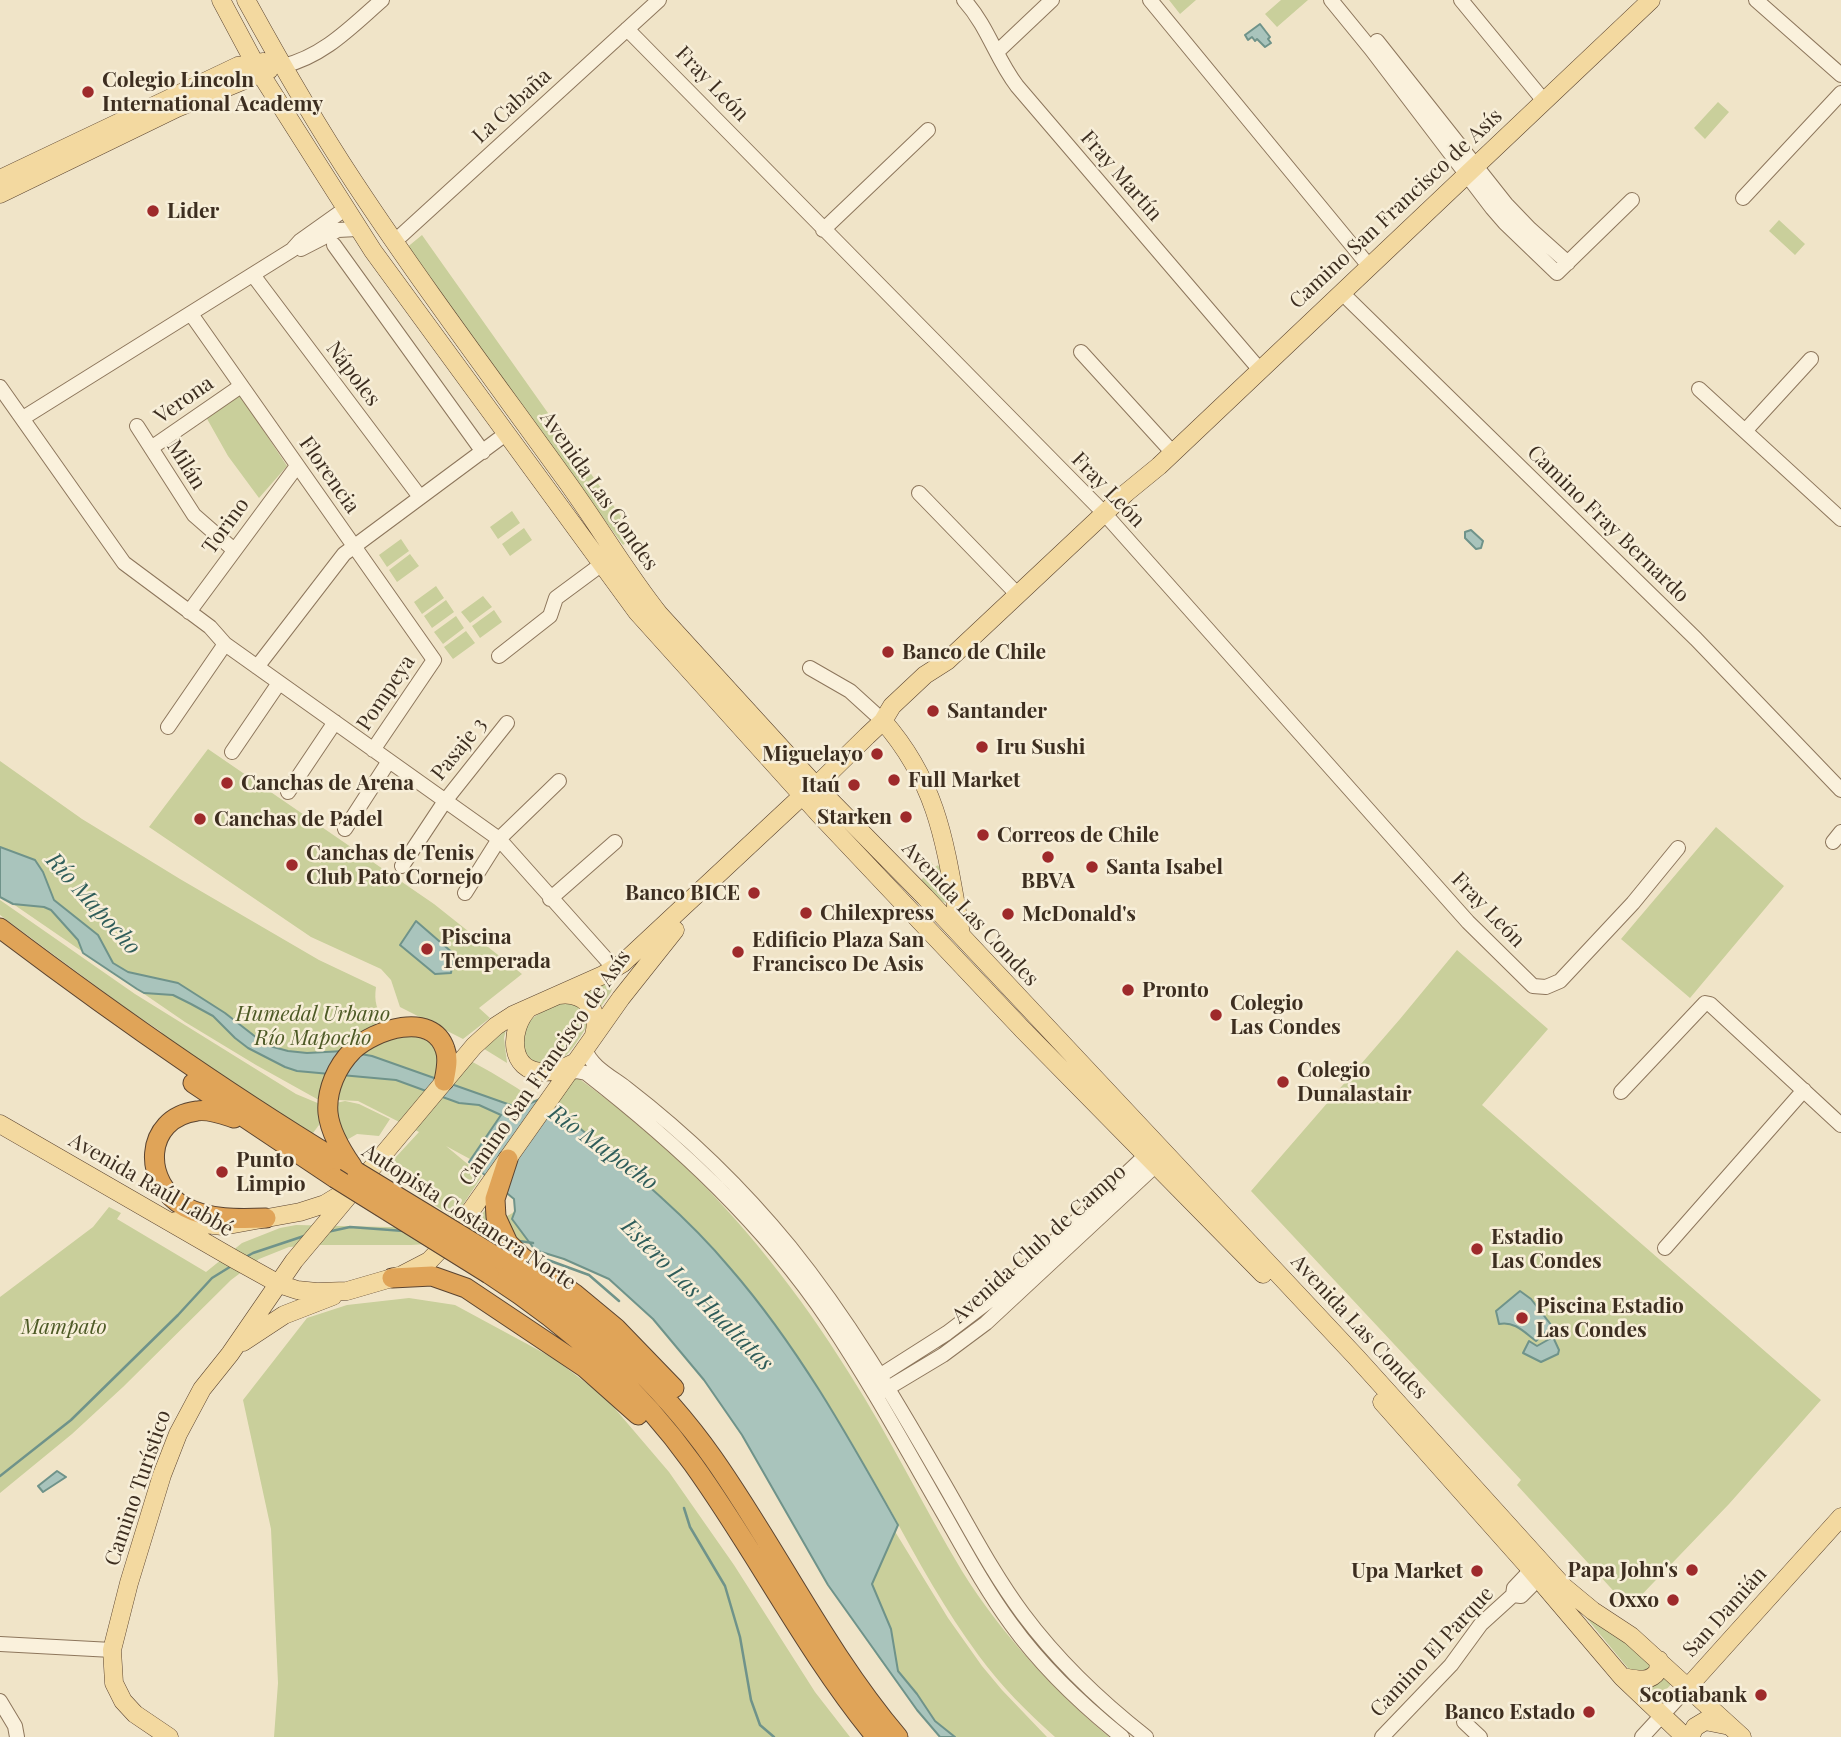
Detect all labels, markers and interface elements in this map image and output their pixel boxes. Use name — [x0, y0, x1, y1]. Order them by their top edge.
street label: Fray León — [670, 41, 754, 127]
street label: La Cabaña — [467, 63, 557, 149]
place label: Colegio Lincoln International Academy — [102, 67, 323, 117]
marker: Colegio Lincoln International Academy — [80, 84, 96, 100]
street label: Camino San Francisco de Asís — [1284, 104, 1508, 314]
street label: Fray Martín — [1075, 126, 1167, 226]
place label: Lider — [167, 198, 219, 224]
marker: Lider — [145, 203, 161, 219]
street label: Nápoles — [321, 337, 385, 411]
street label: Verona — [150, 371, 218, 429]
street label: Avenida Las Condes — [535, 407, 663, 575]
street label: Florencia — [293, 432, 365, 518]
street label: Milán — [161, 436, 211, 494]
street label: Camino Fray Bernardo — [1522, 440, 1694, 608]
street label: Fray León — [1066, 447, 1150, 533]
street label: Torino — [197, 493, 255, 559]
place label: Banco de Chile — [902, 639, 1046, 665]
marker: Banco de Chile — [880, 644, 896, 660]
street label: Pompeya — [352, 650, 420, 736]
place label: Santander — [947, 698, 1047, 724]
marker: Santander — [925, 703, 941, 719]
street label: Pasaje 3 — [426, 713, 492, 785]
place label: Iru Sushi — [996, 734, 1085, 760]
marker: Iru Sushi — [974, 739, 990, 755]
place label: Miguelayo — [762, 741, 863, 767]
marker: Miguelayo — [869, 746, 885, 762]
place label: Full Market — [908, 767, 1020, 793]
place label: Canchas de Arena — [241, 770, 414, 796]
place label: Itaú — [801, 772, 840, 798]
marker: Full Market — [886, 772, 902, 788]
marker: Canchas de Arena — [219, 775, 235, 791]
marker: Itaú — [846, 777, 862, 793]
place label: Starken — [817, 804, 892, 830]
place label: Canchas de Padel — [214, 806, 383, 832]
marker: Starken — [898, 809, 914, 825]
marker: Canchas de Padel — [192, 811, 208, 827]
place label: Correos de Chile — [997, 822, 1159, 848]
marker: Correos de Chile — [975, 827, 991, 843]
street label: Avenida Las Condes — [896, 836, 1044, 992]
place label: Canchas de Tenis Club Pato Cornejo — [306, 840, 483, 890]
water label: Río Mapocho — [40, 847, 146, 961]
marker: BBVA — [1040, 849, 1056, 865]
place label: Santa Isabel — [1106, 854, 1223, 880]
marker: Canchas de Tenis Club Pato Cornejo — [284, 857, 300, 873]
marker: Santa Isabel — [1084, 859, 1100, 875]
street label: Fray León — [1446, 867, 1530, 953]
place label: BBVA — [1021, 868, 1075, 894]
place label: Banco BICE — [625, 880, 740, 906]
marker: Banco BICE — [746, 885, 762, 901]
place label: Chilexpress — [820, 900, 934, 926]
place label: McDonald's — [1022, 901, 1136, 927]
marker: Chilexpress — [798, 905, 814, 921]
marker: McDonald's — [1000, 906, 1016, 922]
place label: Piscina Temperada — [441, 924, 551, 974]
place label: Edificio Plaza San Francisco De Asis — [752, 927, 924, 977]
marker: Piscina Temperada — [419, 941, 435, 957]
marker: Edificio Plaza San Francisco De Asis — [730, 944, 746, 960]
street label: Camino San Francisco de Asís — [454, 945, 636, 1191]
place label: Pronto — [1142, 977, 1209, 1003]
marker: Pronto — [1120, 982, 1136, 998]
place label: Colegio Las Condes — [1230, 990, 1341, 1040]
park label: Humedal Urbano Río Mapocho — [236, 1001, 390, 1051]
marker: Colegio Las Condes — [1208, 1007, 1224, 1023]
place label: Colegio Dunalastair — [1297, 1057, 1412, 1107]
marker: Colegio Dunalastair — [1275, 1074, 1291, 1090]
water label: Río Mapocho — [543, 1099, 663, 1197]
street label: Avenida Raúl Labbé — [65, 1128, 237, 1242]
street label: Autopista Costanera Norte — [358, 1139, 580, 1295]
place label: Punto Limpio — [236, 1147, 306, 1197]
street label: Avenida Club de Campo — [947, 1159, 1131, 1329]
marker: Punto Limpio — [214, 1164, 230, 1180]
water label: Estero Las Hualtatas — [615, 1213, 779, 1377]
place label: Estadio Las Condes — [1491, 1224, 1602, 1274]
marker: Estadio Las Condes — [1469, 1241, 1485, 1257]
street label: Avenida Las Condes — [1285, 1249, 1433, 1405]
place label: Piscina Estadio Las Condes — [1536, 1293, 1684, 1343]
marker: Piscina Estadio Las Condes — [1514, 1310, 1530, 1326]
park label: Mampato — [21, 1314, 107, 1340]
street label: Camino Turístico — [100, 1407, 176, 1569]
place label: Papa John's — [1568, 1557, 1678, 1583]
place label: Upa Market — [1351, 1558, 1463, 1584]
street label: San Damián — [1678, 1562, 1772, 1662]
marker: Papa John's — [1684, 1562, 1700, 1578]
marker: Upa Market — [1469, 1563, 1485, 1579]
street label: Camino El Parque — [1365, 1582, 1499, 1722]
place label: Oxxo — [1609, 1587, 1659, 1613]
marker: Oxxo — [1665, 1592, 1681, 1608]
place label: Scotiabank — [1639, 1682, 1747, 1708]
marker: Scotiabank — [1753, 1687, 1769, 1703]
place label: Banco Estado — [1444, 1699, 1575, 1725]
marker: Banco Estado — [1581, 1704, 1597, 1720]

